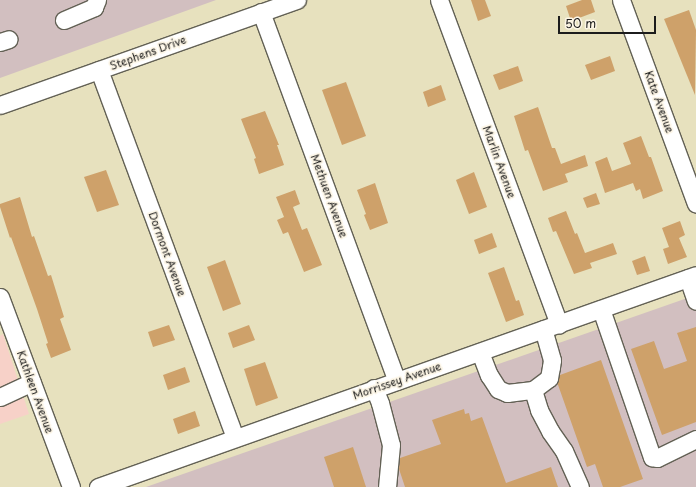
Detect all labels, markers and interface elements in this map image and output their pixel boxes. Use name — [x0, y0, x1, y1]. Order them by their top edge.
scale bar — [560, 8, 658, 34]
text: 50 m — [565, 14, 596, 32]
street label: Stephens Drive — [108, 33, 188, 73]
street label: Kate Avenue — [642, 69, 676, 135]
street label: Marlin Avenue — [480, 124, 518, 200]
street label: Methuen Avenue — [308, 152, 350, 240]
street label: Dormont Avenue — [146, 210, 188, 298]
street label: Kathleen Avenue — [14, 348, 56, 436]
street label: Morrissey Avenue — [351, 360, 443, 402]

